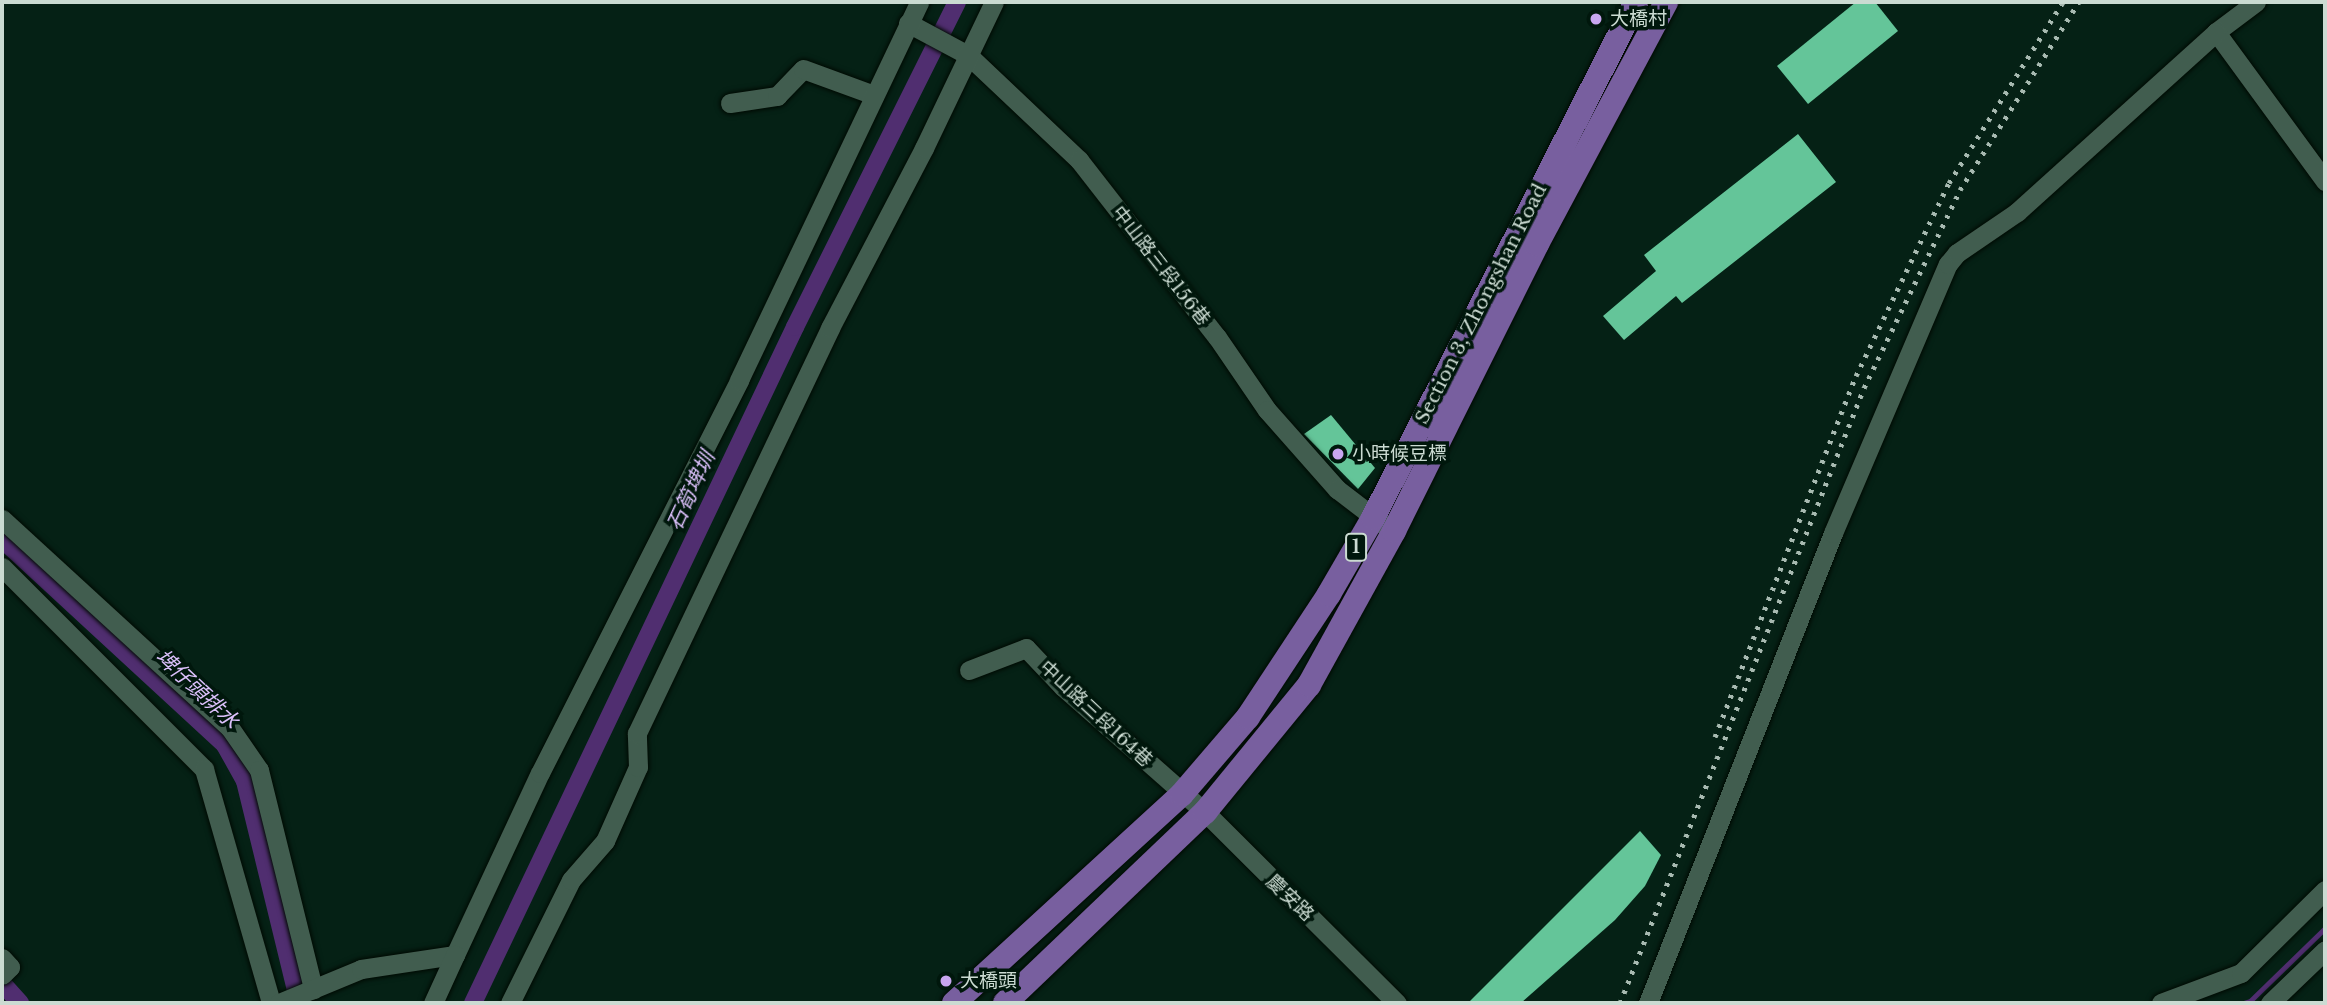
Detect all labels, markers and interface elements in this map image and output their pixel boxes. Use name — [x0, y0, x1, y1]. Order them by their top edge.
place label: 大橋村 — [1610, 8, 1667, 30]
marker: 大橋村 — [1588, 11, 1604, 27]
street label: Section 3, Zhongshan Road — [1410, 180, 1552, 428]
street label: 中山路三段156巷 — [1107, 202, 1215, 330]
place label: 小時候豆標 — [1352, 443, 1447, 465]
marker: 小時候豆標 — [1330, 446, 1346, 462]
water label: 石筍埤圳 — [662, 448, 720, 534]
road number: 1 — [1344, 532, 1368, 562]
water label: 埤仔頭排水 — [150, 644, 244, 734]
street label: 中山路三段164巷 — [1035, 656, 1157, 772]
street label: 慶安路 — [1262, 870, 1318, 926]
place label: 大橋頭 — [960, 970, 1017, 992]
marker: 大橋頭 — [938, 973, 954, 989]

